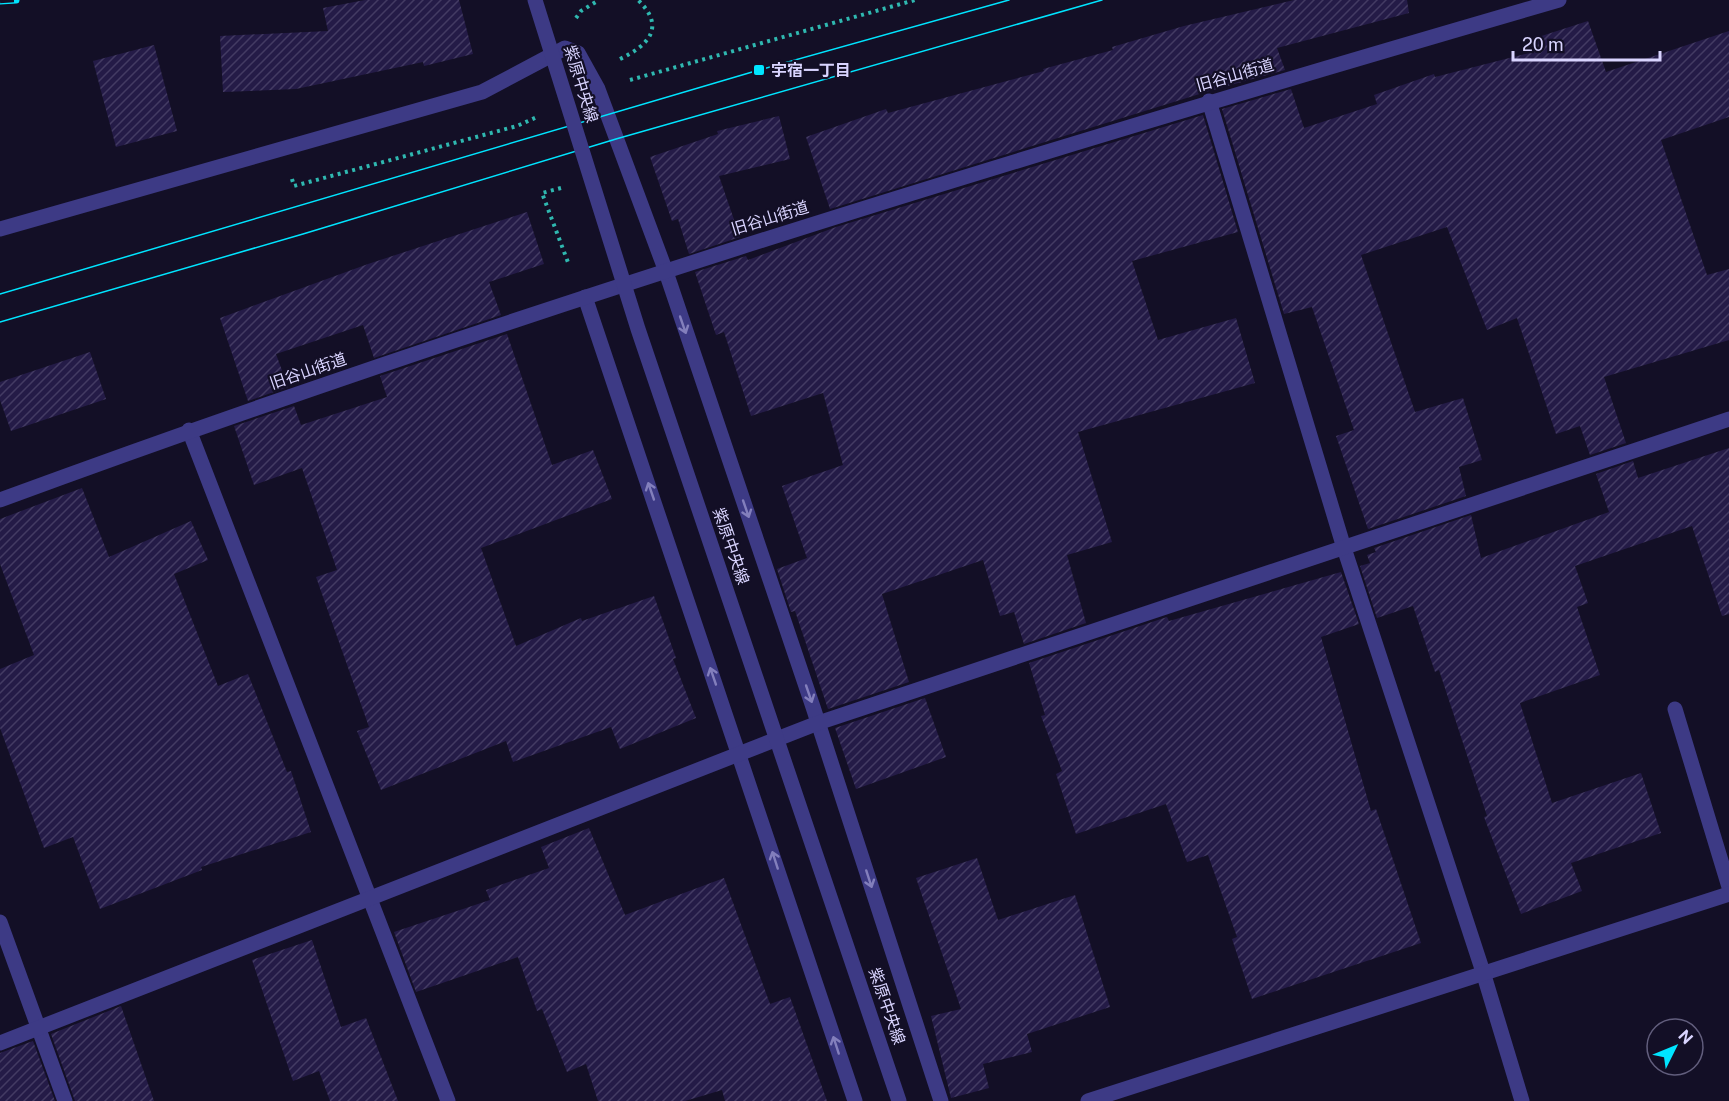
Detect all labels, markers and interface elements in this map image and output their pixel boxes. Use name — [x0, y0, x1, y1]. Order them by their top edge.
scale bar — [1513, 24, 1660, 62]
text: 20 m — [1522, 34, 1564, 55]
street label: 紫原中央線 — [560, 43, 602, 125]
street label: 旧谷山街道 — [1194, 55, 1276, 95]
place label: 宇宿一丁目 — [771, 61, 851, 80]
marker: 宇宿一丁目 — [752, 63, 766, 77]
street label: 旧谷山街道 — [729, 197, 811, 239]
one-way arrow — [679, 315, 690, 334]
street label: 旧谷山街道 — [267, 349, 349, 393]
one-way arrow — [644, 482, 655, 501]
one-way arrow — [742, 499, 753, 518]
street label: 紫原中央線 — [709, 505, 753, 587]
one-way arrow — [706, 667, 717, 685]
one-way arrow — [804, 684, 815, 703]
one-way arrow — [768, 851, 779, 870]
one-way arrow — [864, 869, 875, 888]
street label: 紫原中央線 — [865, 965, 909, 1047]
north arrow — [1645, 1017, 1705, 1077]
text: N — [1674, 1026, 1697, 1048]
one-way arrow — [830, 1036, 841, 1055]

